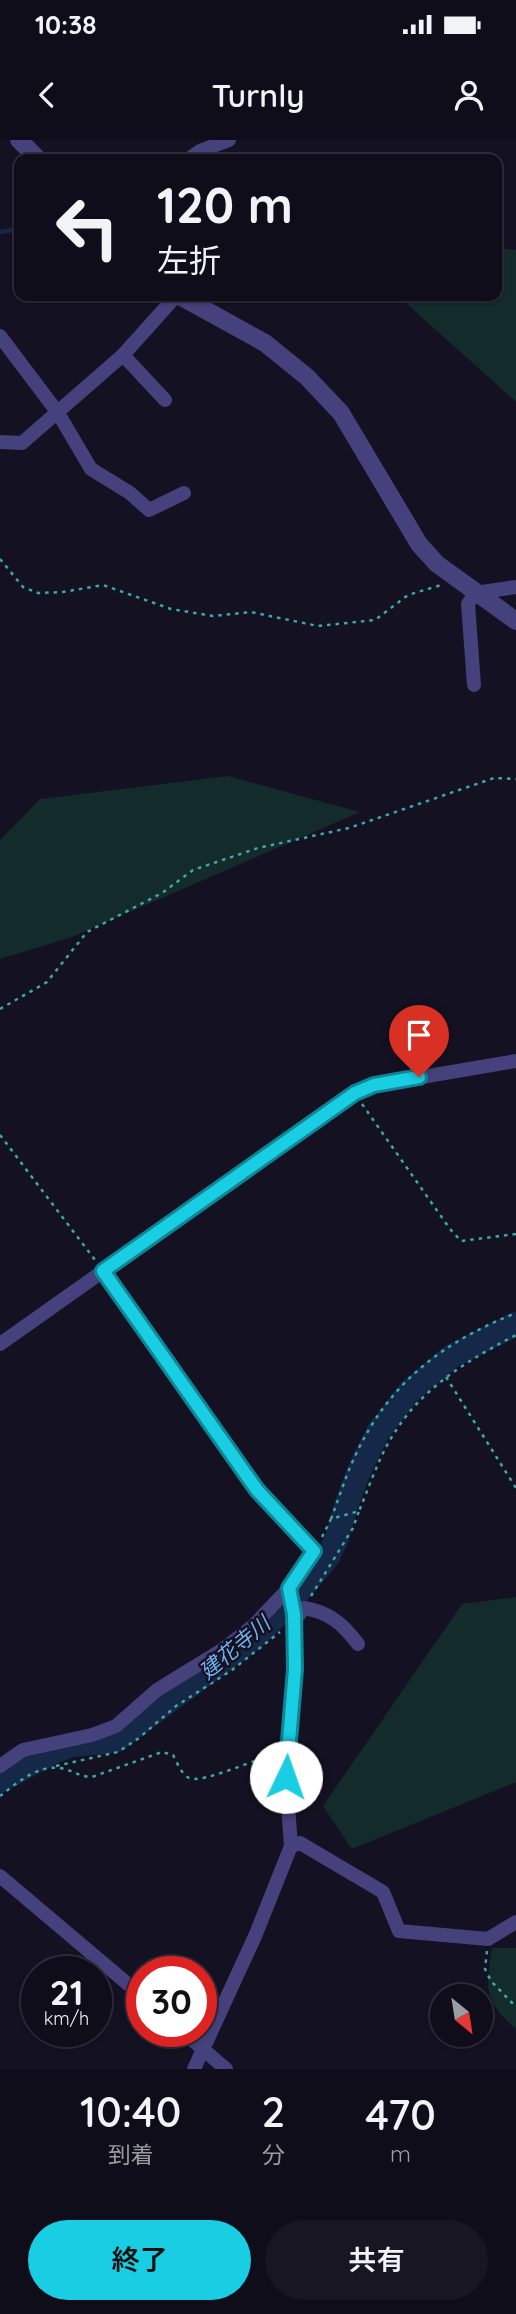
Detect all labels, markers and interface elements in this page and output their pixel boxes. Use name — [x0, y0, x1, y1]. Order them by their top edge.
text: 10:38 — [35, 8, 96, 41]
text: Turnly — [211, 75, 305, 115]
icon: back — [28, 76, 66, 114]
icon: person — [450, 76, 488, 114]
text: 120 m — [157, 174, 293, 235]
icon: left — [42, 182, 133, 273]
text: 左折 — [157, 240, 221, 280]
pin — [389, 1005, 449, 1077]
icon: arrive — [400, 1016, 438, 1054]
water label: 建花寺川 — [194, 1609, 276, 1684]
position arrow — [249, 1740, 323, 1814]
speed limit sign: 30 — [126, 1956, 217, 2047]
text: 21 — [50, 1970, 83, 2014]
north arrow — [430, 1984, 494, 2048]
map controls — [430, 1984, 493, 2047]
text: km/h — [44, 2007, 89, 2030]
text: 10:40 — [80, 2085, 181, 2138]
text: 2 — [261, 2085, 285, 2138]
text: 470 — [365, 2088, 436, 2141]
text: m — [390, 2139, 411, 2168]
text: 到着 — [108, 2140, 154, 2169]
text: 分 — [262, 2140, 285, 2169]
button: 終了 — [28, 2220, 251, 2300]
button: 共有 — [265, 2220, 488, 2300]

